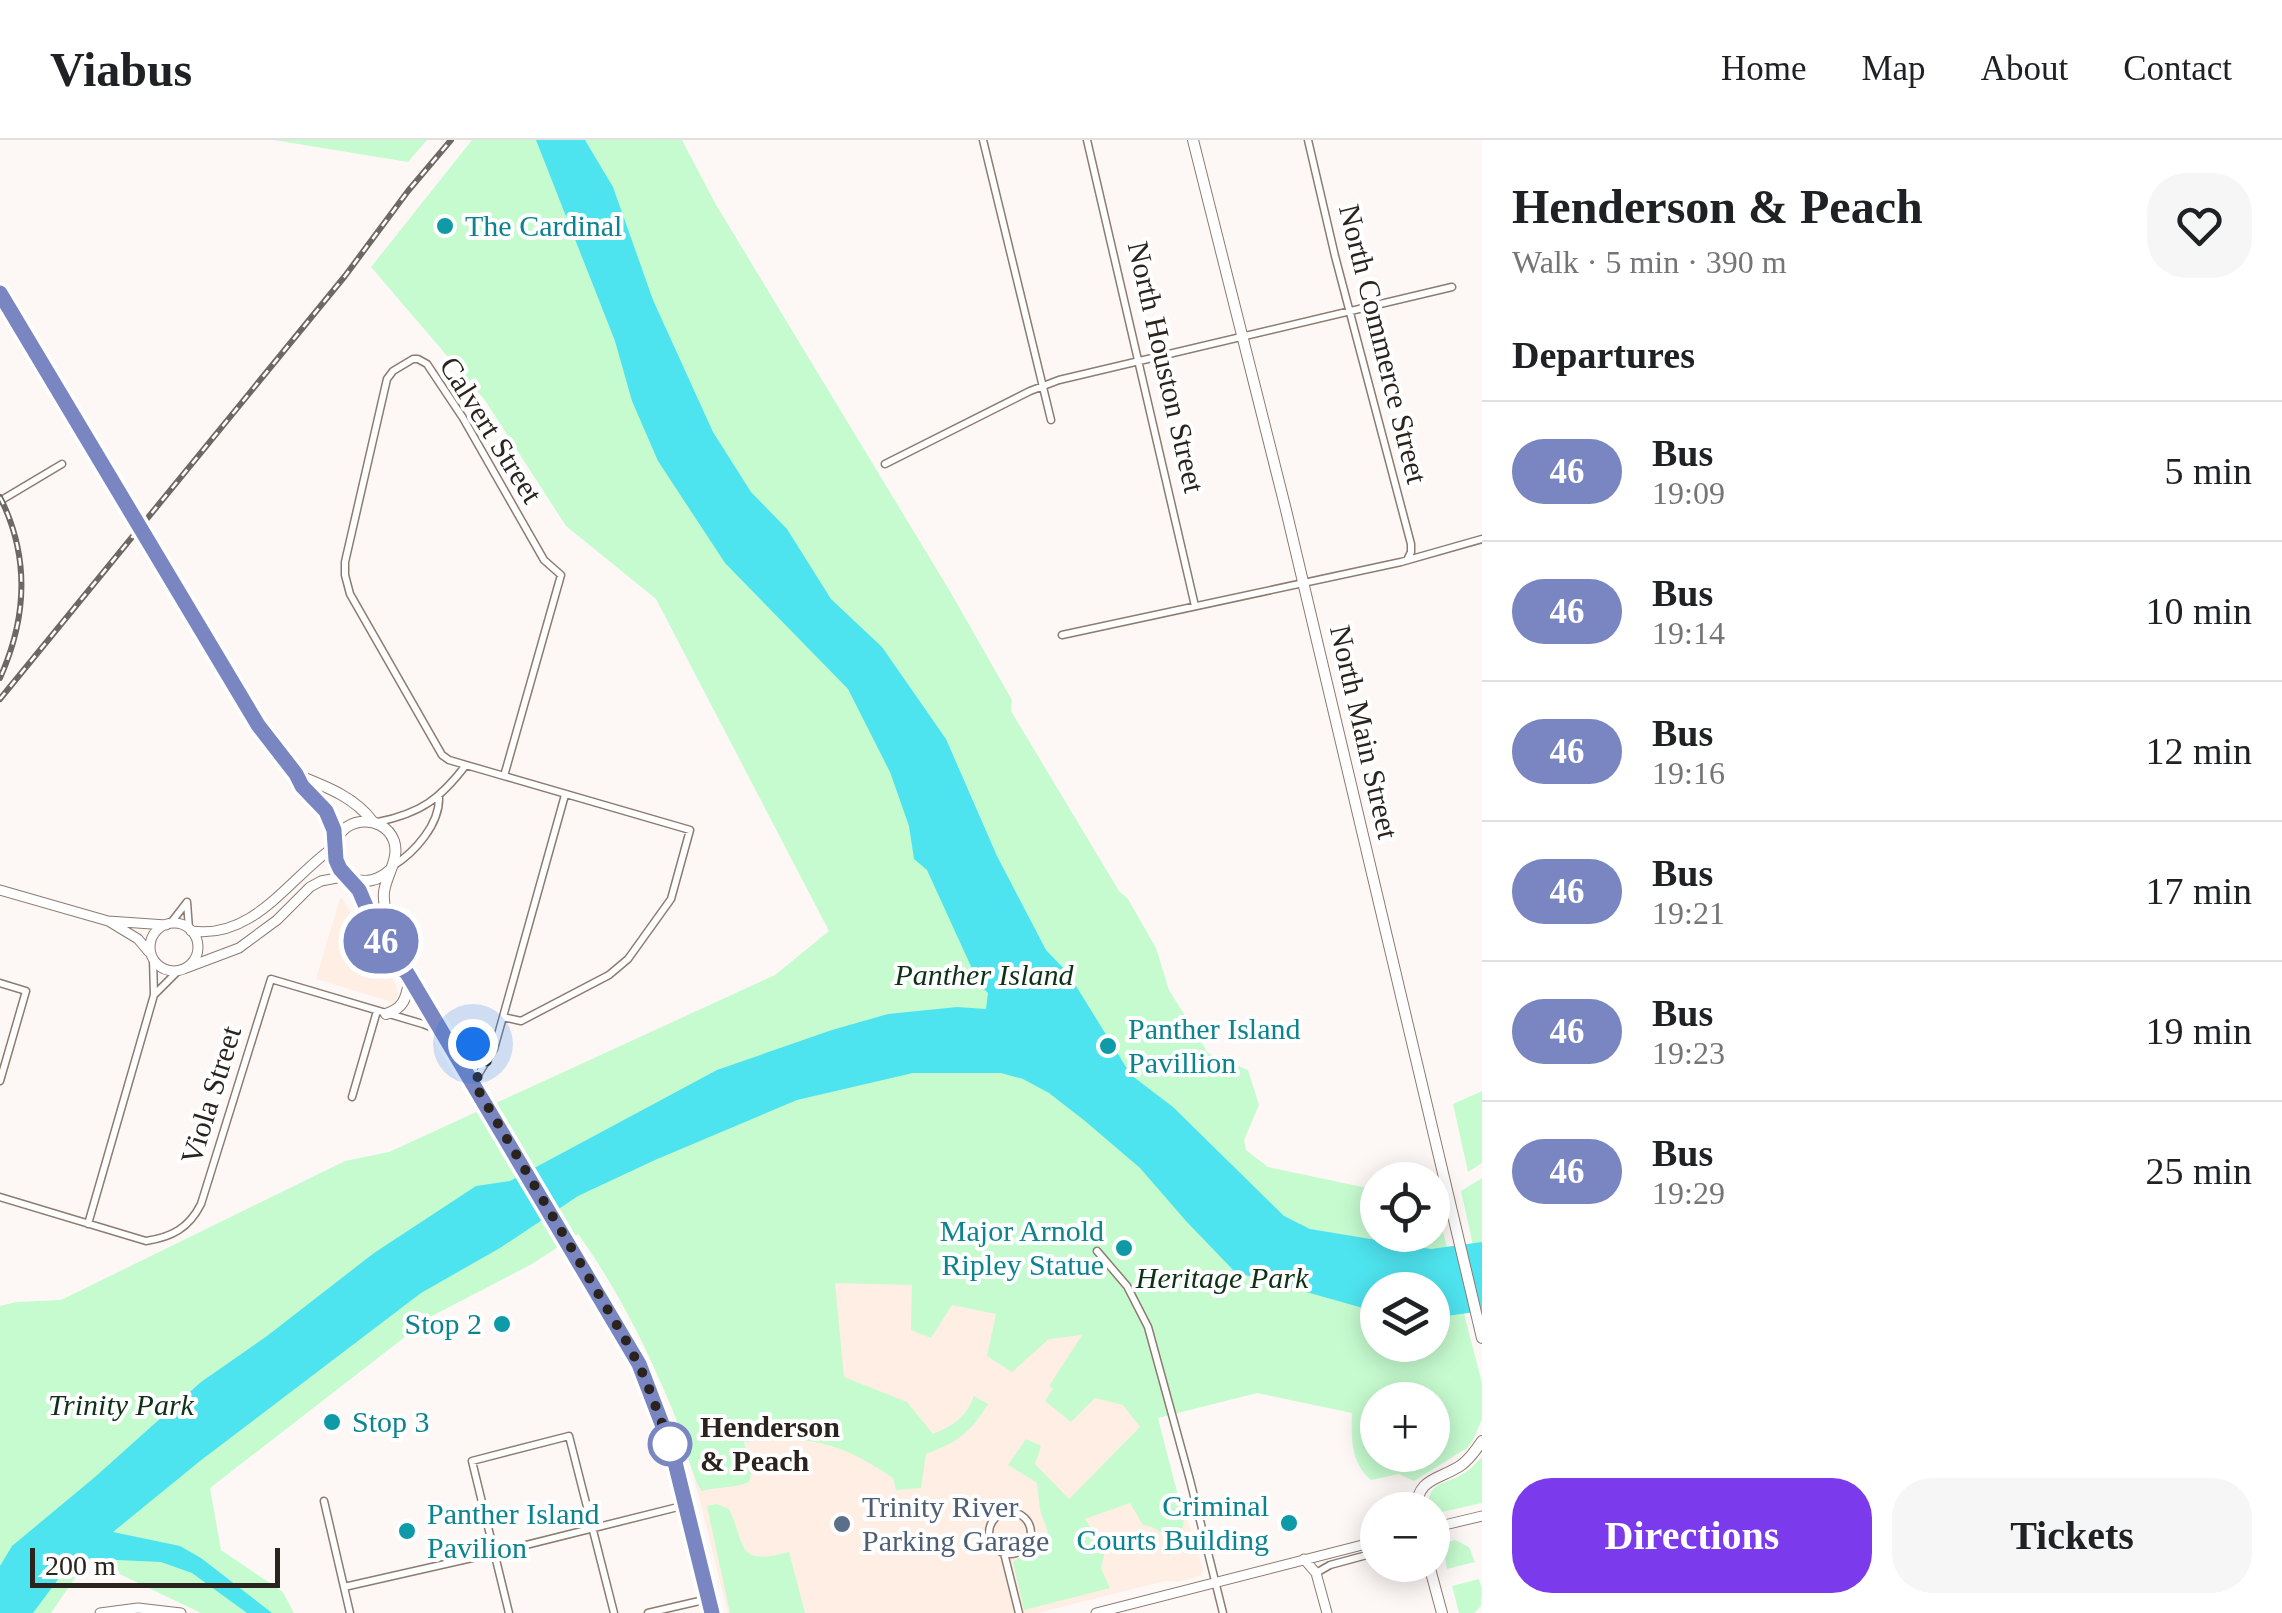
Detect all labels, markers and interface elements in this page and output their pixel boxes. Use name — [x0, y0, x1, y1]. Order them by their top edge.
text: Viabus — [50, 43, 192, 96]
text: Home — [1721, 49, 1806, 88]
text: Map — [1861, 49, 1926, 88]
text: About — [1981, 49, 2068, 88]
text: Contact — [2123, 49, 2232, 88]
button: heart — [2147, 173, 2252, 278]
text: Henderson & Peach — [1512, 180, 1923, 233]
street label: North Commerce Street — [1333, 201, 1434, 488]
place label: The Cardinal — [465, 209, 622, 242]
marker: The Cardinal — [434, 215, 456, 237]
street label: North Houston Street — [1122, 238, 1212, 496]
text: Walk · 5 min · 390 m — [1512, 244, 1787, 280]
text: Departures — [1512, 334, 1695, 376]
street label: Calvert Street — [434, 351, 550, 509]
text: Bus — [1652, 432, 1713, 474]
text: 5 min — [2164, 450, 2252, 492]
text: 46 — [1550, 452, 1585, 491]
text: 19:09 — [1652, 475, 1725, 511]
text: Bus — [1652, 572, 1713, 614]
text: 10 min — [2145, 590, 2252, 632]
text: 46 — [1550, 592, 1585, 631]
text: 19:14 — [1652, 615, 1725, 651]
street label: North Main Street — [1324, 622, 1405, 843]
text: Bus — [1652, 712, 1713, 754]
text: 12 min — [2145, 730, 2252, 772]
text: 46 — [1550, 732, 1585, 771]
text: 19:16 — [1652, 755, 1725, 791]
text: Bus — [1652, 852, 1713, 894]
text: 17 min — [2145, 870, 2252, 912]
text: 46 — [1550, 872, 1585, 911]
text: 19:21 — [1652, 895, 1725, 931]
line badge: 46 — [336, 908, 426, 974]
text: 46 — [364, 922, 399, 961]
park label: Panther Island — [893, 958, 1075, 991]
text: Bus — [1652, 992, 1713, 1034]
text: 19 min — [2145, 1010, 2252, 1052]
place label: Panther Island Pavillion — [1128, 1012, 1300, 1079]
text: 46 — [1550, 1012, 1585, 1051]
your location — [448, 1019, 498, 1069]
street label: Viola Street — [174, 1021, 247, 1168]
marker: Panther Island Pavillion — [1097, 1035, 1119, 1057]
text: 19:23 — [1652, 1035, 1725, 1071]
text: Bus — [1652, 1132, 1713, 1174]
text: 25 min — [2145, 1150, 2252, 1192]
text: 46 — [1550, 1152, 1585, 1191]
map controls — [1360, 1162, 1450, 1582]
button: locate — [1360, 1162, 1450, 1252]
text: 19:29 — [1652, 1175, 1725, 1211]
place label: Major Arnold Ripley Statue — [940, 1214, 1104, 1281]
marker: Major Arnold Ripley Statue — [1113, 1237, 1135, 1259]
park label: Heritage Park — [1135, 1261, 1309, 1294]
button: layers — [1360, 1272, 1450, 1362]
place label: Stop 2 — [404, 1307, 482, 1340]
marker: Stop 2 — [491, 1313, 513, 1335]
button: + — [1360, 1382, 1450, 1472]
park label: Trinity Park — [48, 1388, 195, 1421]
place label: Stop 3 — [352, 1405, 430, 1438]
place label: Henderson & Peach — [700, 1410, 840, 1477]
marker: Stop 3 — [321, 1411, 343, 1433]
marker: Henderson & Peach — [649, 1423, 691, 1465]
button: Directions — [1512, 1478, 1872, 1593]
button: Tickets — [1892, 1478, 2252, 1593]
place label: Criminal Courts Building — [1076, 1489, 1269, 1556]
place label: Trinity River Parking Garage — [862, 1490, 1049, 1557]
button: − — [1360, 1492, 1450, 1582]
place label: Panther Island Pavilion — [427, 1497, 599, 1564]
marker: Criminal Courts Building — [1278, 1512, 1300, 1534]
marker: Trinity River Parking Garage — [831, 1513, 853, 1535]
marker: Panther Island Pavilion — [396, 1520, 418, 1542]
scale bar — [30, 1543, 280, 1588]
text: 200 m — [45, 1550, 116, 1581]

